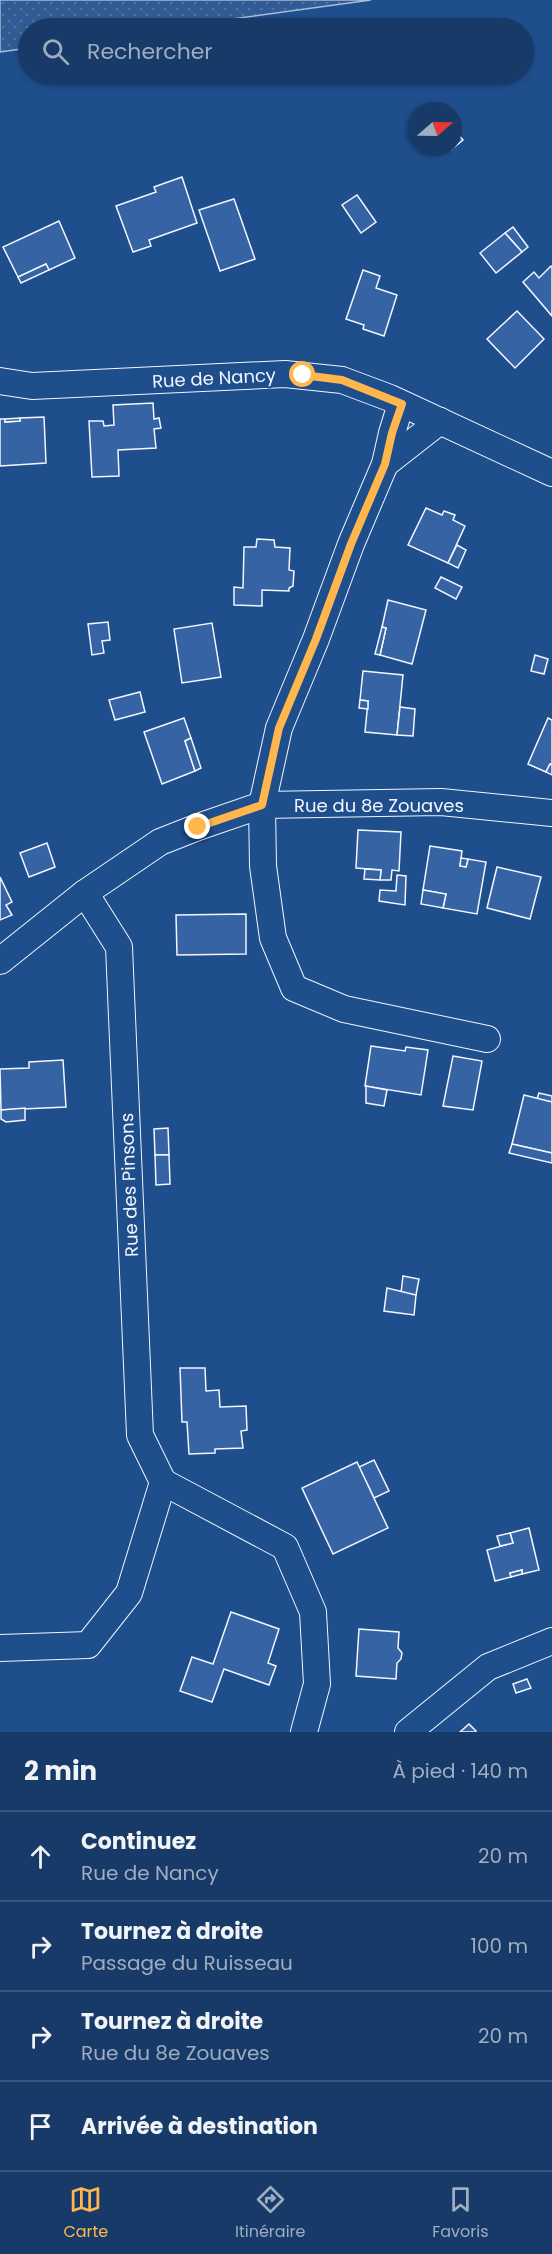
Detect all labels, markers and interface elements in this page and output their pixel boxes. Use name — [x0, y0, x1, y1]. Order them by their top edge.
search box — [18, 18, 534, 84]
icon: search — [39, 35, 72, 68]
text: Rechercher — [87, 36, 213, 67]
north arrow — [408, 102, 462, 156]
route start — [289, 361, 315, 387]
street label: Rue de Nancy — [151, 362, 277, 394]
street label: Rue du 8e Zouaves — [294, 793, 464, 818]
route end — [184, 813, 210, 839]
street label: Rue des Pinsons — [114, 1113, 144, 1257]
text: 2 min — [24, 1753, 97, 1789]
text: À pied · 140 m — [392, 1757, 528, 1785]
text: Continuez — [81, 1826, 196, 1857]
icon: ahead — [24, 1840, 57, 1873]
text: 20 m — [478, 1842, 528, 1870]
text: Rue de Nancy — [81, 1859, 219, 1887]
text: Tournez à droite — [81, 1916, 263, 1947]
icon: right — [24, 1930, 57, 1963]
text: 100 m — [471, 1932, 528, 1960]
text: Passage du Ruisseau — [81, 1949, 293, 1977]
text: Tournez à droite — [81, 2006, 263, 2037]
icon: right — [24, 2020, 57, 2053]
text: 20 m — [478, 2022, 528, 2050]
text: Rue du 8e Zouaves — [81, 2039, 270, 2067]
icon: arrive — [24, 2110, 57, 2143]
text: Arrivée à destination — [81, 2111, 318, 2142]
tab: Carte — [63, 2183, 108, 2244]
tab: Itinéraire — [235, 2183, 305, 2244]
tab: Favoris — [432, 2183, 489, 2244]

